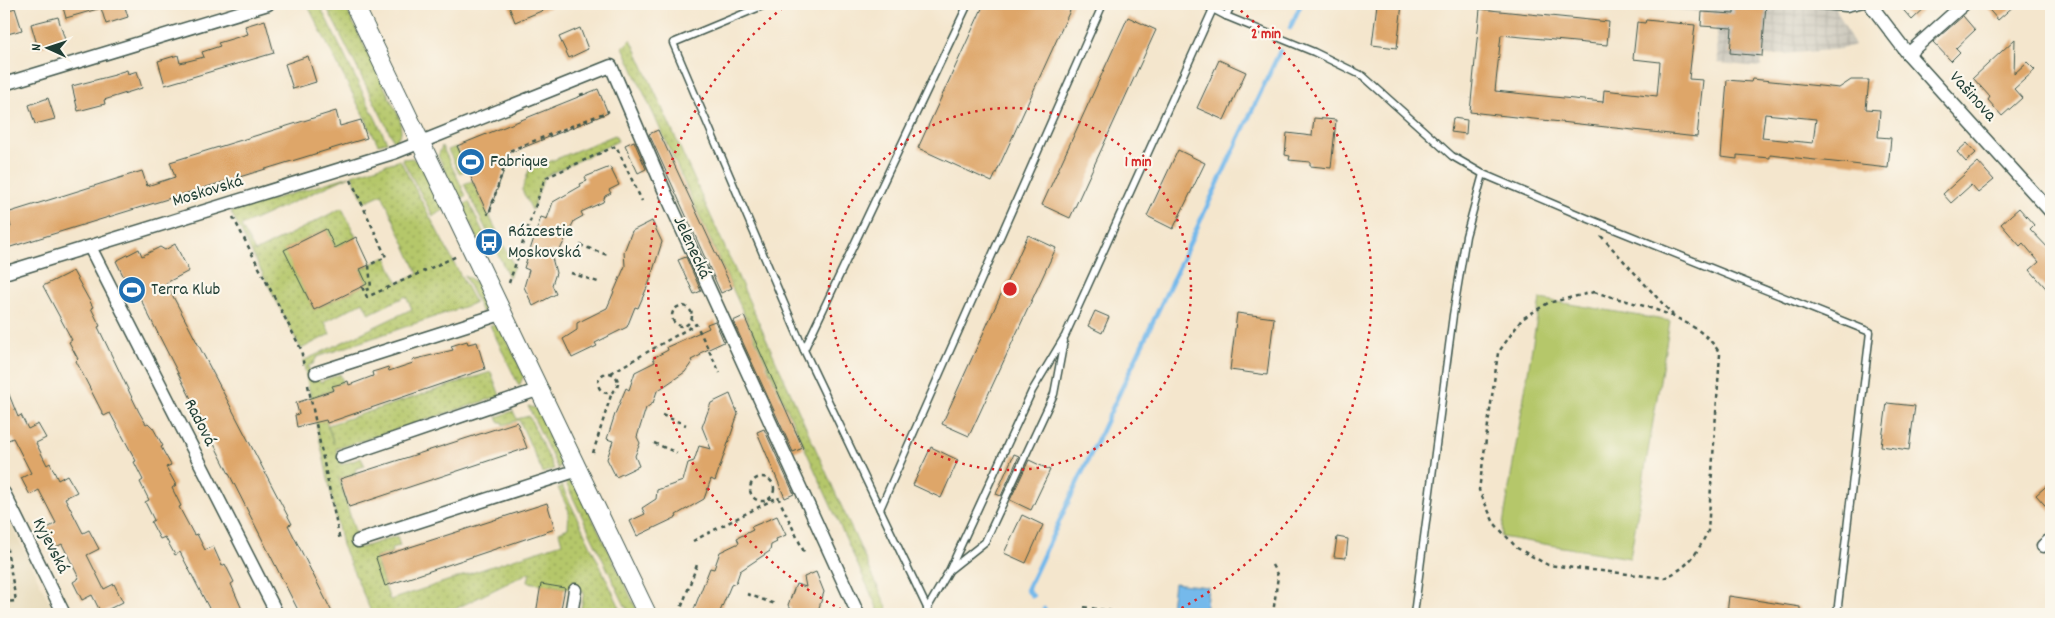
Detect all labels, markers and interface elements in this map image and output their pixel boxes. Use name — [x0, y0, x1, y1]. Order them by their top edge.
north arrow — [22, 22, 72, 72]
text: 2 min — [1251, 24, 1281, 46]
text: N — [27, 43, 47, 51]
street label: Vašinova — [1942, 66, 2002, 128]
sports icon: Fabrique — [456, 147, 486, 177]
place label: Fabrique — [490, 150, 548, 175]
text: 1 min — [1125, 152, 1151, 174]
street label: Moskovská — [169, 169, 247, 215]
street label: Jelenecká — [666, 213, 716, 283]
place label: Rázcestie Moskovská — [508, 220, 581, 266]
bus stop icon: Rázcestie Moskovská — [474, 227, 504, 257]
sports icon: Terra Klub — [117, 275, 147, 305]
place label: Terra Klub — [151, 278, 220, 303]
centre of rings — [1001, 280, 1019, 298]
street label: Radová — [176, 395, 222, 451]
street label: Kyjevská — [25, 514, 75, 578]

